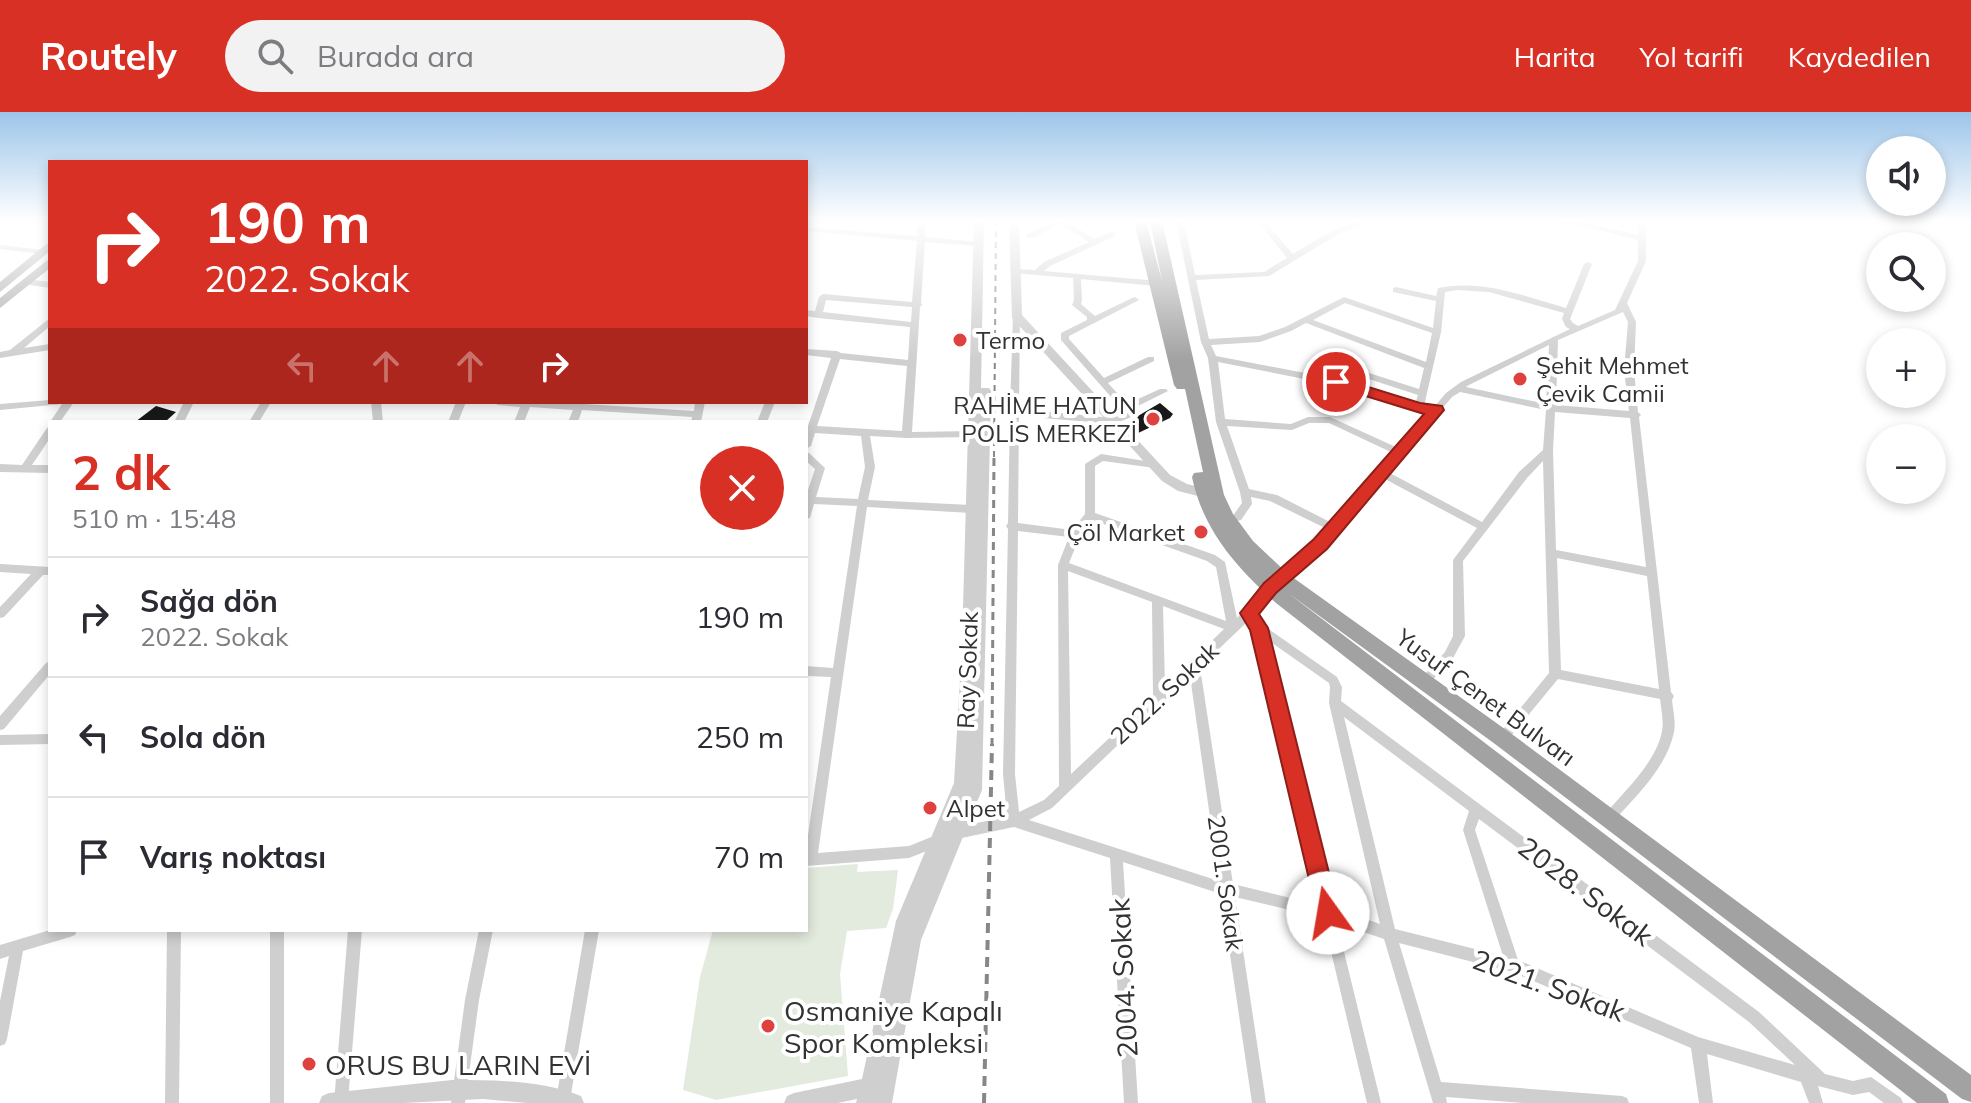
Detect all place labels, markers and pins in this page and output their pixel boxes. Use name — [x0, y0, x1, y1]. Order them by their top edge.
place label: Termo — [976, 325, 1045, 355]
marker: Termo — [951, 331, 969, 349]
pin — [1302, 348, 1370, 416]
place label: Şehit Mehmet Çevik Camii — [1536, 350, 1689, 408]
marker: Şehit Mehmet Çevik Camii — [1511, 370, 1529, 388]
place label: RAHİME HATUN POLİS MERKEZİ — [953, 390, 1137, 448]
marker: RAHİME HATUN POLİS MERKEZİ — [1144, 410, 1162, 428]
place label: Çöl Market — [1067, 517, 1185, 547]
marker: Çöl Market — [1192, 523, 1210, 541]
place label: Alpet — [946, 793, 1005, 823]
marker: Alpet — [921, 799, 939, 817]
place label: Osmaniye Kapalı Spor Kompleksi — [784, 993, 1003, 1060]
marker: Osmaniye Kapalı Spor Kompleksi — [759, 1017, 777, 1035]
place label: ORUS BU LARIN EVİ — [325, 1047, 591, 1082]
marker: ORUS BU LARIN EVİ — [300, 1055, 318, 1073]

